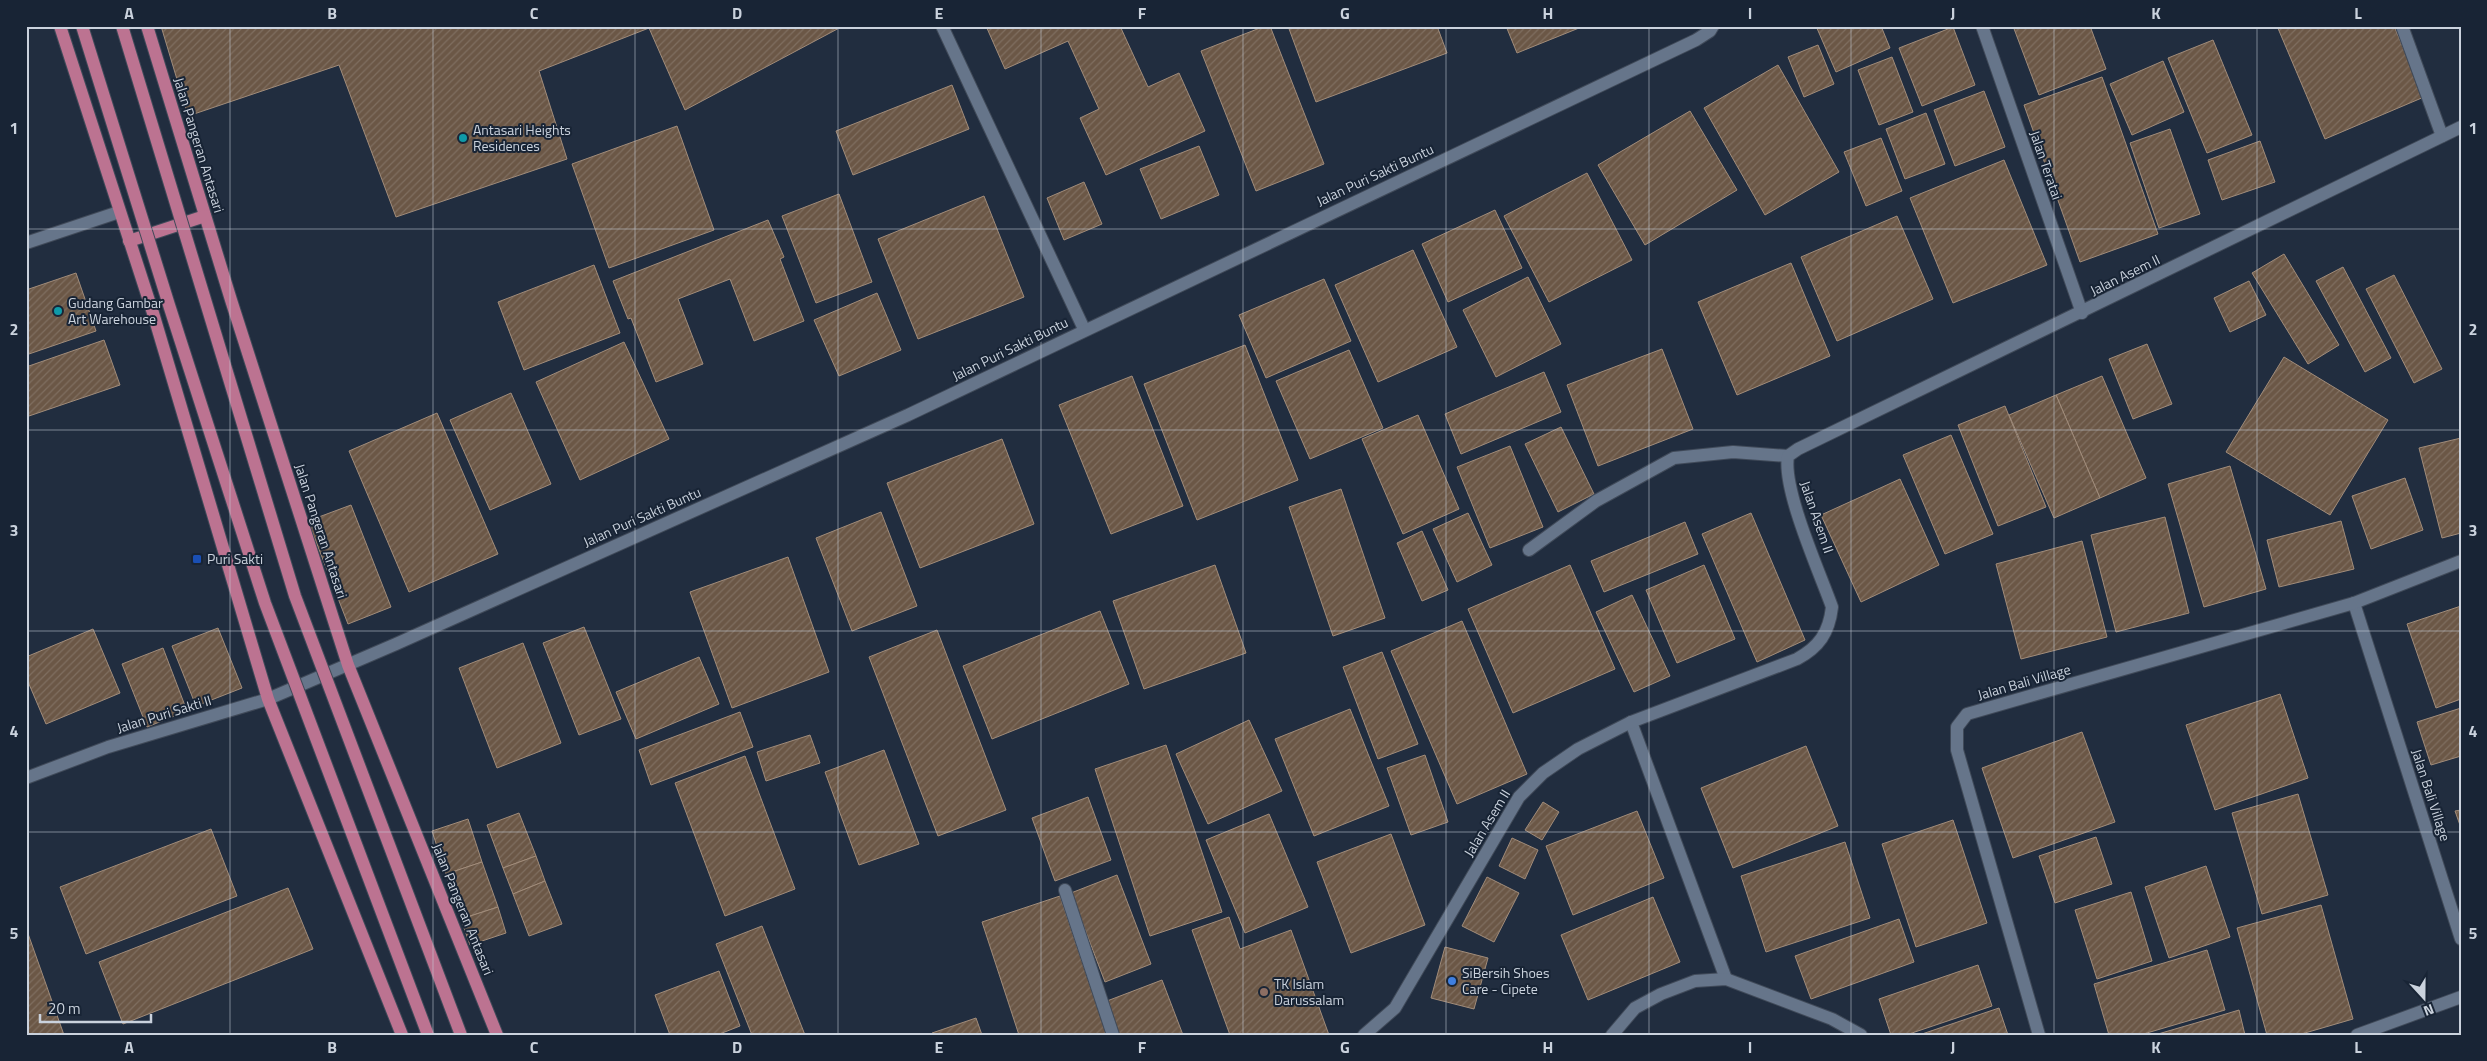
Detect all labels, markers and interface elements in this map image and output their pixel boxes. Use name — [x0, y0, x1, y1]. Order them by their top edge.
text: A — [124, 1, 134, 25]
text: B — [327, 1, 337, 25]
text: C — [530, 1, 539, 25]
text: D — [732, 1, 742, 25]
text: E — [935, 1, 944, 25]
text: F — [1138, 1, 1147, 25]
text: G — [1340, 1, 1350, 25]
text: H — [1543, 1, 1553, 25]
text: I — [1748, 1, 1752, 25]
text: J — [1951, 1, 1955, 25]
text: K — [2151, 1, 2161, 25]
text: L — [2354, 1, 2362, 25]
street label: Jalan Pangeran Antasari — [169, 75, 230, 215]
text: 1 — [10, 116, 18, 140]
text: 1 — [2469, 116, 2477, 140]
place label: Antasari Heights Residences — [473, 119, 571, 156]
street label: Jalan Teratai — [2025, 127, 2068, 202]
marker: Antasari Heights Residences — [457, 132, 469, 144]
street label: Jalan Puri Sakti Buntu — [1313, 138, 1437, 211]
street label: Jalan Asem II — [2086, 249, 2163, 301]
place label: Gudang Gambar Art Warehouse — [68, 292, 163, 329]
marker: Gudang Gambar Art Warehouse — [52, 305, 64, 317]
street label: Jalan Puri Sakti Buntu — [948, 311, 1071, 386]
text: 2 — [10, 317, 18, 341]
text: 2 — [2469, 317, 2477, 341]
street label: Jalan Pangeran Antasari — [290, 461, 353, 601]
street label: Jalan Asem II — [1795, 478, 1840, 556]
street label: Jalan Puri Sakti Buntu — [580, 481, 704, 552]
text: 3 — [10, 518, 18, 542]
text: 3 — [2469, 518, 2477, 542]
place label: Puri Sakti — [207, 548, 263, 569]
marker: Puri Sakti — [191, 553, 203, 565]
street label: Jalan Bali Village — [1975, 658, 2073, 705]
street label: Jalan Puri Sakti II — [114, 689, 214, 738]
text: 4 — [10, 719, 19, 743]
text: 4 — [2469, 719, 2478, 743]
street label: Jalan Bali Village — [2407, 746, 2456, 844]
street label: Jalan Asem II — [1458, 785, 1515, 861]
street label: Jalan Pangeran Antasari — [427, 840, 500, 978]
text: 5 — [10, 921, 19, 945]
text: 5 — [2469, 921, 2478, 945]
place label: SiBersih Shoes Care - Cipete — [1462, 962, 1549, 999]
place label: TK Islam Darussalam — [1274, 973, 1344, 1010]
north arrow — [2400, 974, 2450, 1024]
marker: SiBersih Shoes Care - Cipete — [1446, 975, 1458, 987]
marker: TK Islam Darussalam — [1258, 986, 1270, 998]
scale bar — [40, 991, 151, 1023]
text: 20 m — [48, 997, 81, 1020]
text: N — [2421, 999, 2437, 1022]
text: A — [124, 1035, 134, 1059]
text: B — [327, 1035, 337, 1059]
text: C — [530, 1035, 539, 1059]
text: D — [732, 1035, 742, 1059]
text: E — [935, 1035, 944, 1059]
text: F — [1138, 1035, 1147, 1059]
text: G — [1340, 1035, 1350, 1059]
text: H — [1543, 1035, 1553, 1059]
text: I — [1748, 1035, 1752, 1059]
text: J — [1951, 1035, 1955, 1059]
text: K — [2151, 1035, 2161, 1059]
text: L — [2354, 1035, 2362, 1059]

